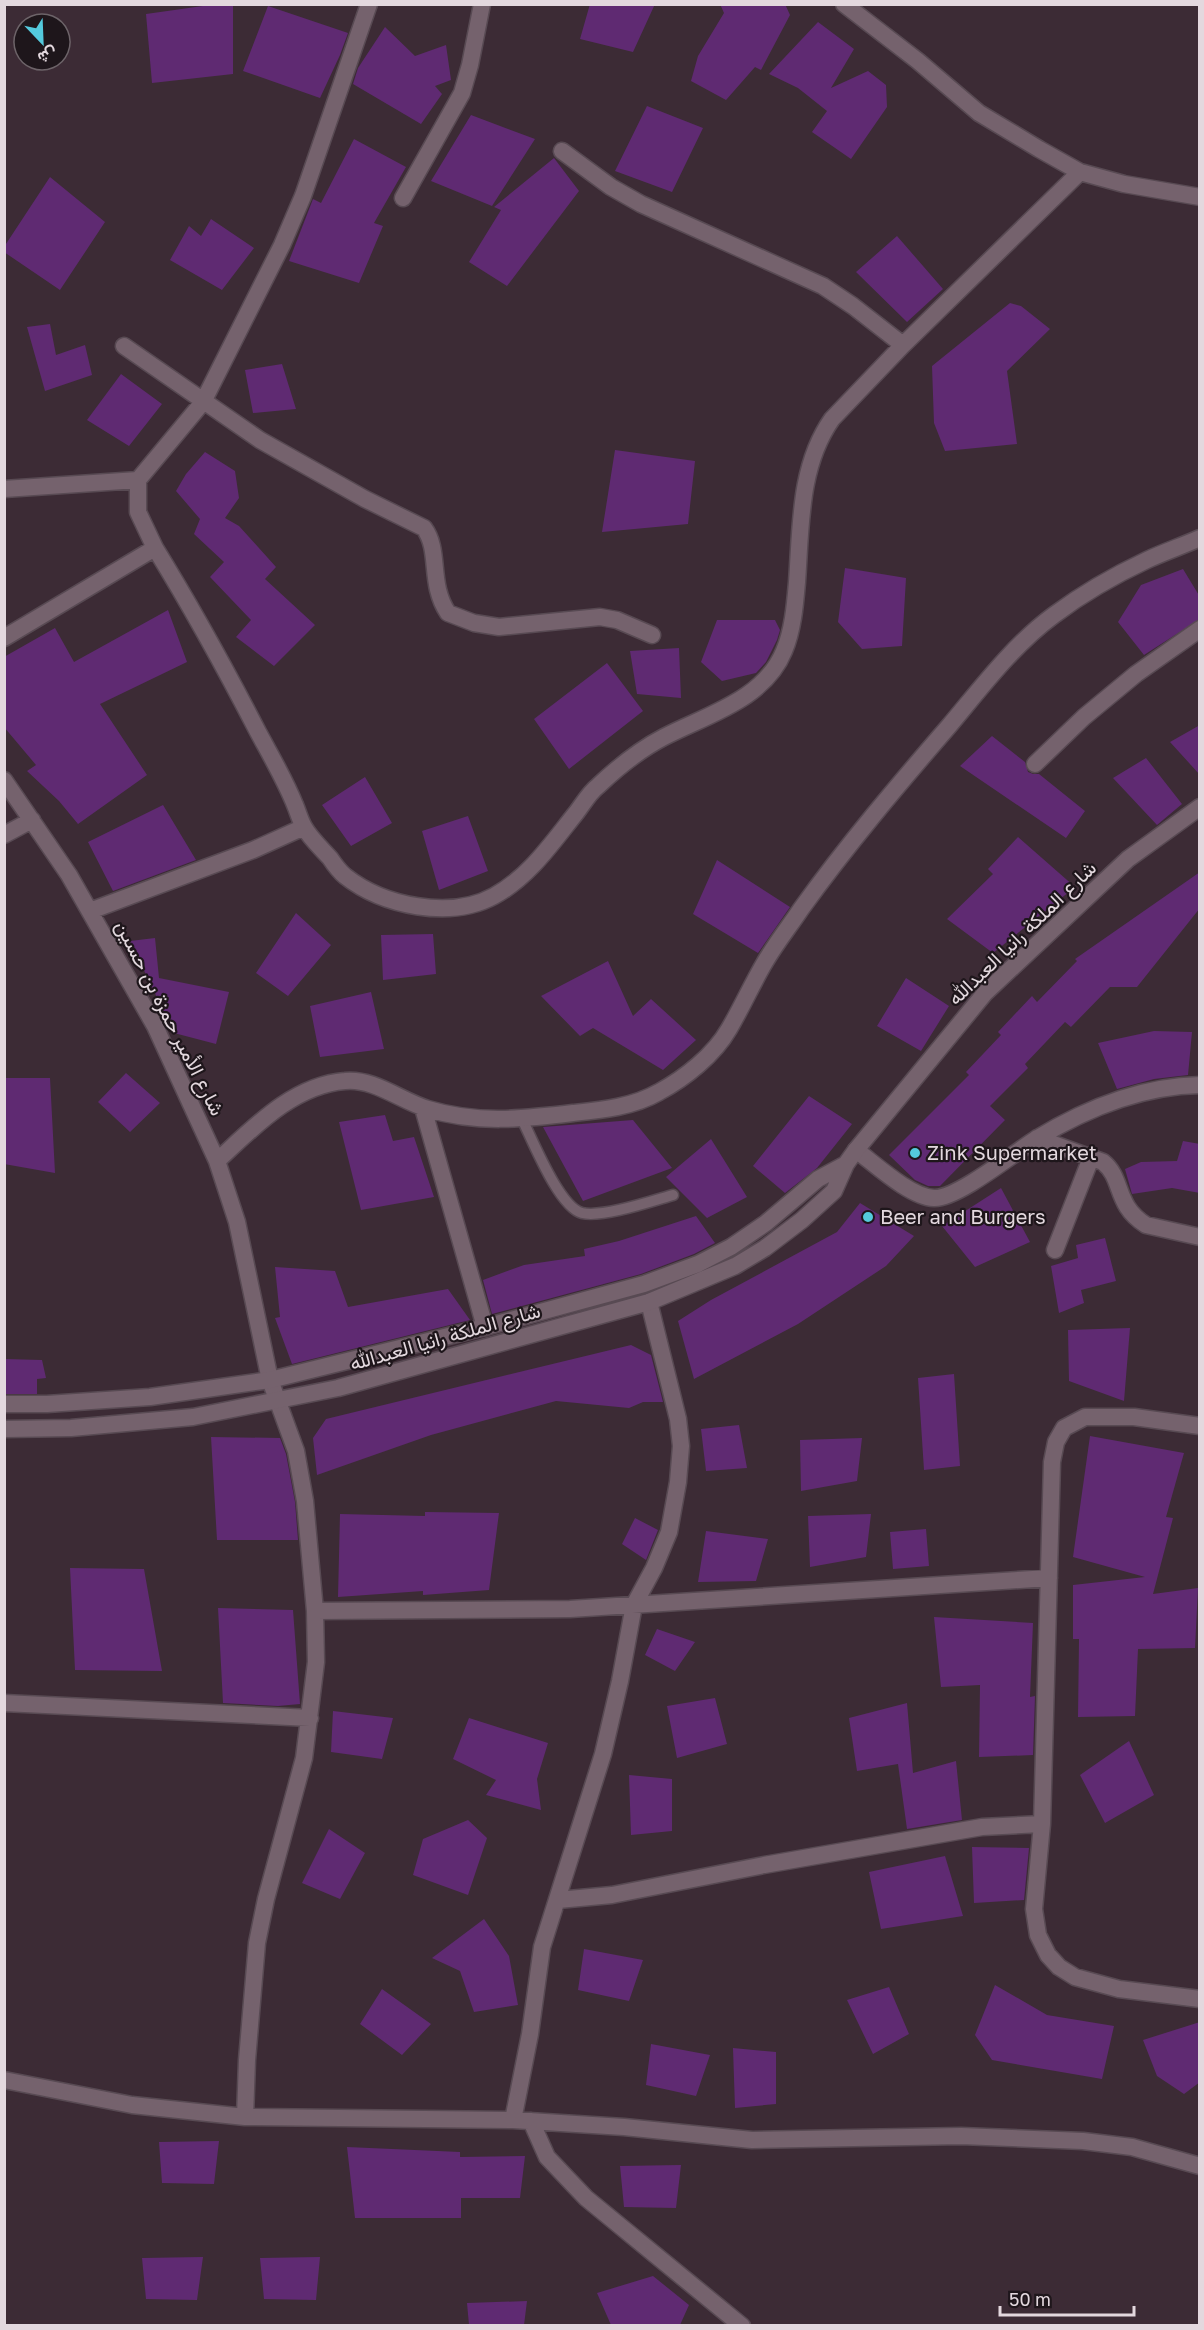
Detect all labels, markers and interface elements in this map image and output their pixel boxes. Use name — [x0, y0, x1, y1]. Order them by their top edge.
north arrow — [12, 12, 72, 72]
text: ش — [35, 43, 61, 69]
street label: شارع الملكة رانيا العبدالله — [942, 855, 1103, 1011]
street label: شارع الأمير حمزة بن حسين — [109, 916, 231, 1121]
place label: Zink Supermarket — [927, 1140, 1097, 1164]
marker: Zink Supermarket — [908, 1146, 922, 1160]
place label: Beer and Burgers — [880, 1204, 1046, 1228]
marker: Beer and Burgers — [861, 1210, 875, 1224]
street label: شارع الملكة رانيا العبدالله — [347, 1297, 544, 1378]
scale bar — [1000, 2279, 1134, 2317]
text: 50 m — [1009, 2288, 1051, 2310]

